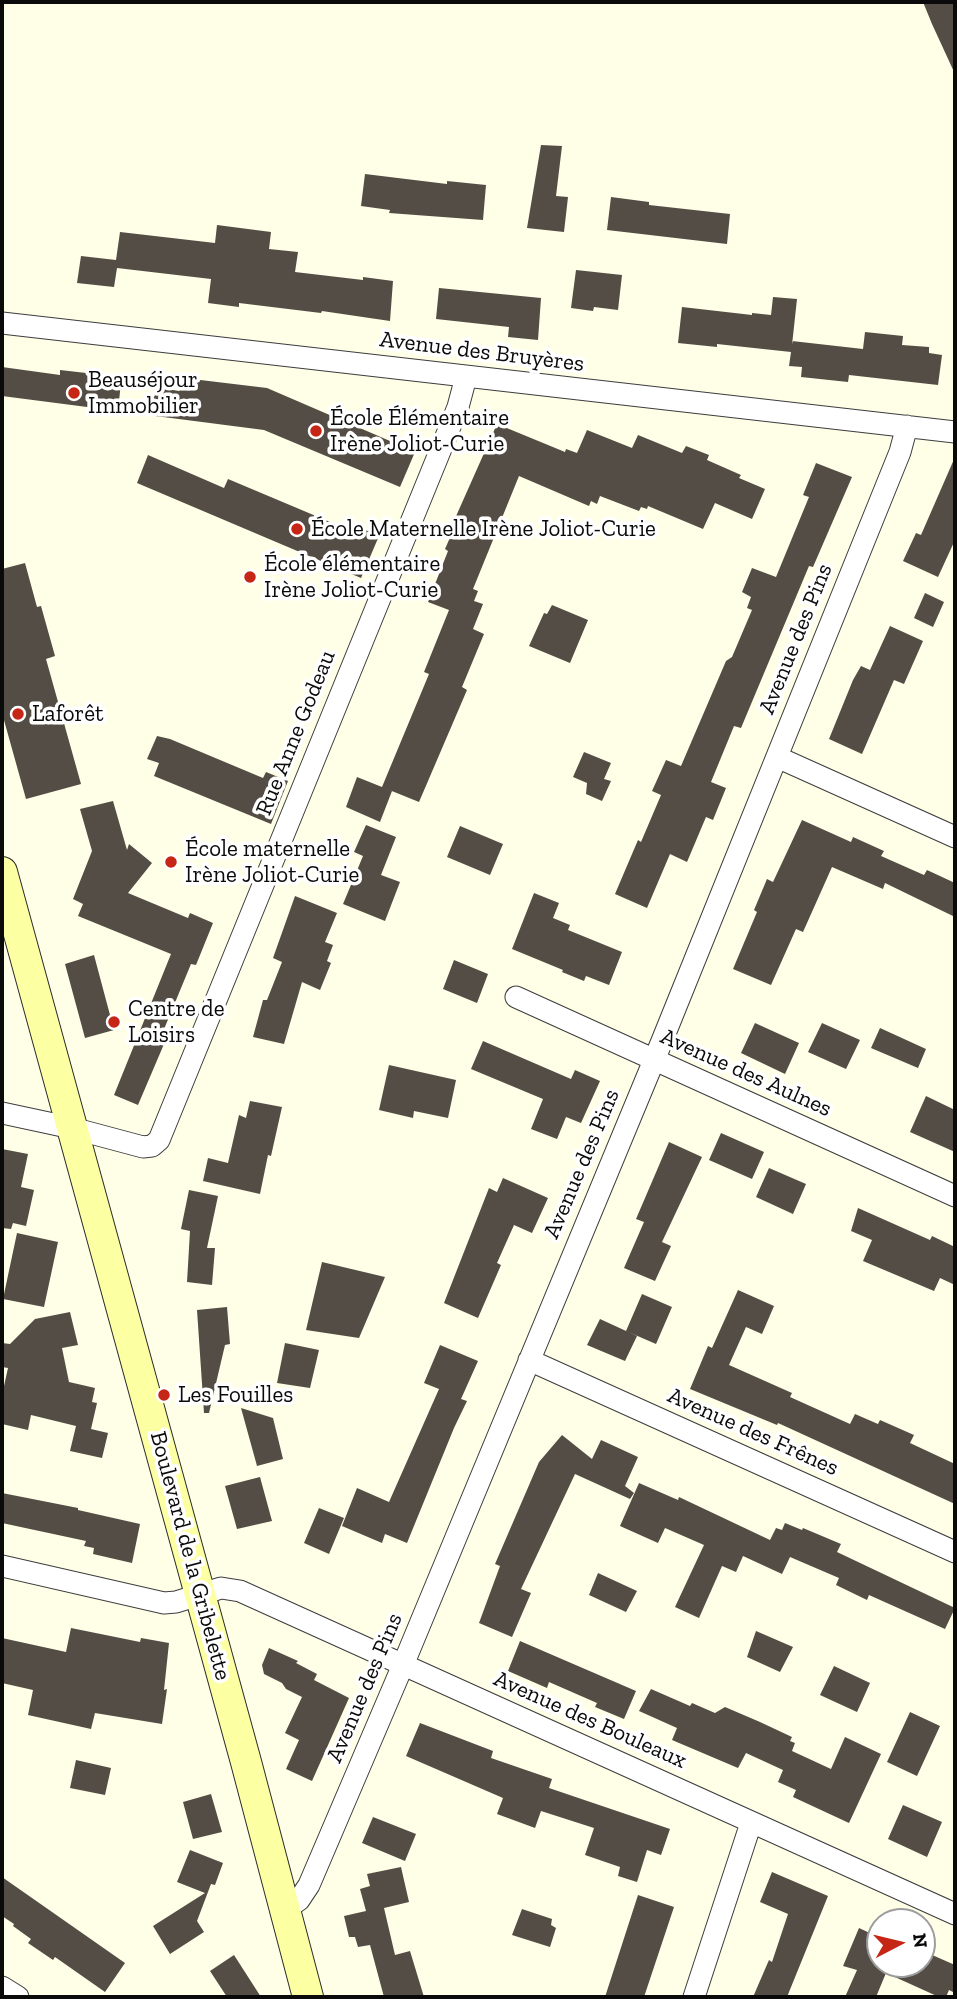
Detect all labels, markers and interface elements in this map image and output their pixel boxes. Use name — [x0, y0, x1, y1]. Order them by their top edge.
street label: Avenue des Bruyères — [378, 326, 586, 378]
place label: Beauséjour Immobilier — [88, 366, 199, 420]
marker: Beauséjour Immobilier — [66, 385, 82, 401]
place label: École Élémentaire Irène Joliot-Curie — [330, 404, 509, 458]
marker: École Élémentaire Irène Joliot-Curie — [308, 423, 324, 439]
place label: École Maternelle Irène Joliot-Curie — [311, 515, 656, 543]
marker: École Maternelle Irène Joliot-Curie — [289, 521, 305, 537]
place label: École élémentaire Irène Joliot-Curie — [264, 550, 440, 604]
street label: Avenue des Pins — [753, 560, 839, 718]
marker: École élémentaire Irène Joliot-Curie — [242, 569, 258, 585]
street label: Rue Anne Godeau — [250, 646, 342, 820]
place label: Laforêt — [32, 700, 104, 728]
marker: Laforêt — [10, 706, 26, 722]
place label: École maternelle Irène Joliot-Curie — [185, 835, 359, 889]
marker: École maternelle Irène Joliot-Curie — [163, 854, 179, 870]
place label: Centre de Loisirs — [128, 995, 225, 1049]
marker: Centre de Loisirs — [106, 1014, 122, 1030]
street label: Avenue des Aulnes — [656, 1023, 836, 1123]
street label: Avenue des Pins — [538, 1085, 626, 1243]
place label: Les Fouilles — [178, 1381, 293, 1409]
street label: Avenue des Frênes — [663, 1382, 843, 1482]
marker: Les Fouilles — [156, 1387, 172, 1403]
street label: Boulevard de la Gribelette — [143, 1429, 237, 1683]
street label: Avenue des Pins — [321, 1609, 409, 1767]
street label: Avenue des Bouleaux — [489, 1665, 691, 1775]
north arrow — [866, 1908, 936, 1978]
text: N — [908, 1932, 933, 1949]

